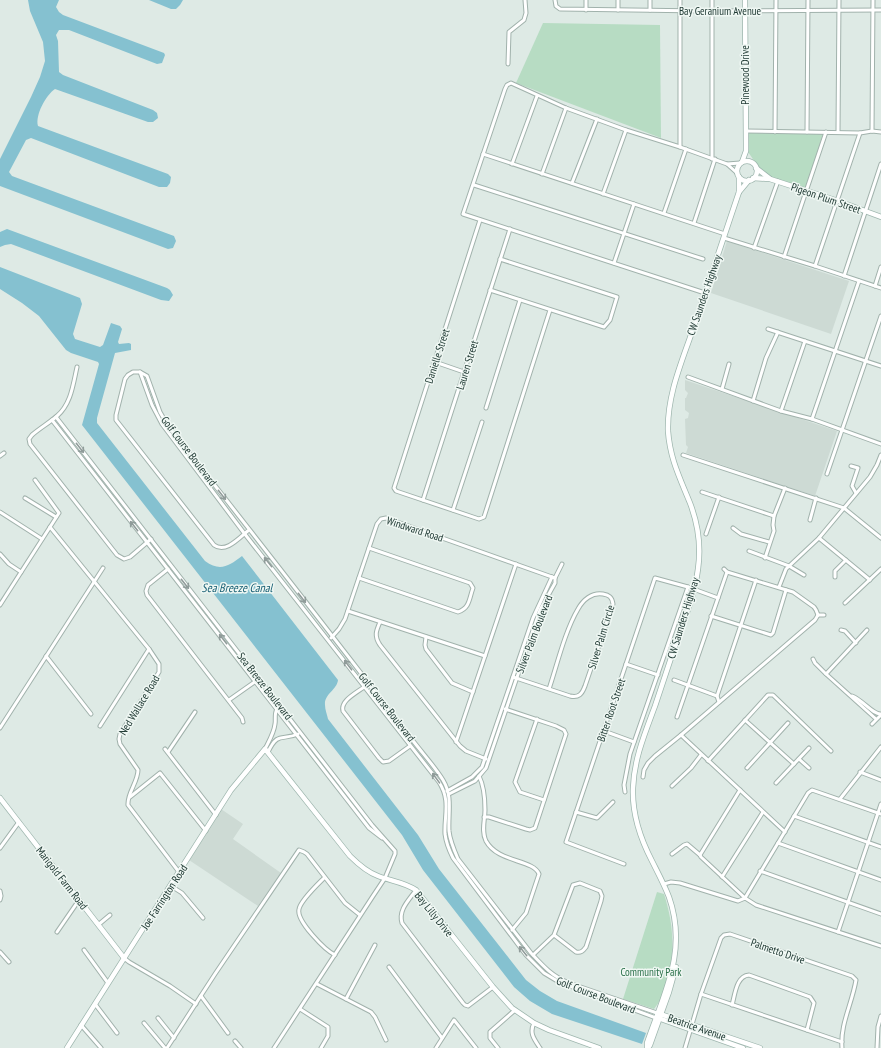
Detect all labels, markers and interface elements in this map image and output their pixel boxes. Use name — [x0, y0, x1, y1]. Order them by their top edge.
street label: Bay Geranium Avenue — [679, 4, 762, 18]
street label: Pinewood Drive — [738, 45, 752, 105]
street label: Pigeon Plum Street — [789, 179, 863, 217]
street label: CW Saunders Highway — [684, 252, 725, 337]
street label: Danielle Street — [422, 327, 452, 385]
street label: Lauren Street — [453, 339, 481, 391]
street label: Golf Course Boulevard — [158, 413, 220, 489]
one-way arrow — [76, 442, 84, 453]
one-way arrow — [218, 490, 227, 501]
street label: Windward Road — [385, 513, 446, 545]
one-way arrow — [130, 520, 138, 531]
one-way arrow — [263, 557, 272, 568]
street label: CW Saunders Highway — [664, 575, 702, 660]
one-way arrow — [181, 578, 190, 589]
water label: Sea Breeze Canal — [202, 580, 274, 595]
one-way arrow — [298, 592, 307, 603]
street label: Silver Palm Boulevard — [513, 593, 555, 675]
street label: Silver Palm Circle — [585, 603, 618, 671]
one-way arrow — [218, 634, 227, 645]
street label: Sea Breeze Boulevard — [234, 649, 296, 723]
one-way arrow — [343, 660, 352, 671]
street label: Golf Course Boulevard — [356, 670, 418, 745]
street label: Ned Wallace Road — [116, 672, 163, 738]
street label: Bitter Root Street — [594, 677, 628, 743]
one-way arrow — [432, 773, 440, 784]
street label: Marigold Farm Road — [33, 844, 91, 913]
street label: Joe Farrington Road — [137, 862, 190, 933]
street label: Bay Lilly Drive — [412, 889, 457, 940]
street label: Palmetto Drive — [749, 935, 807, 967]
one-way arrow — [519, 945, 528, 956]
park label: Community Park — [620, 965, 682, 979]
street label: Golf Course Boulevard — [554, 973, 638, 1017]
street label: Beatrice Avenue — [666, 1011, 728, 1044]

